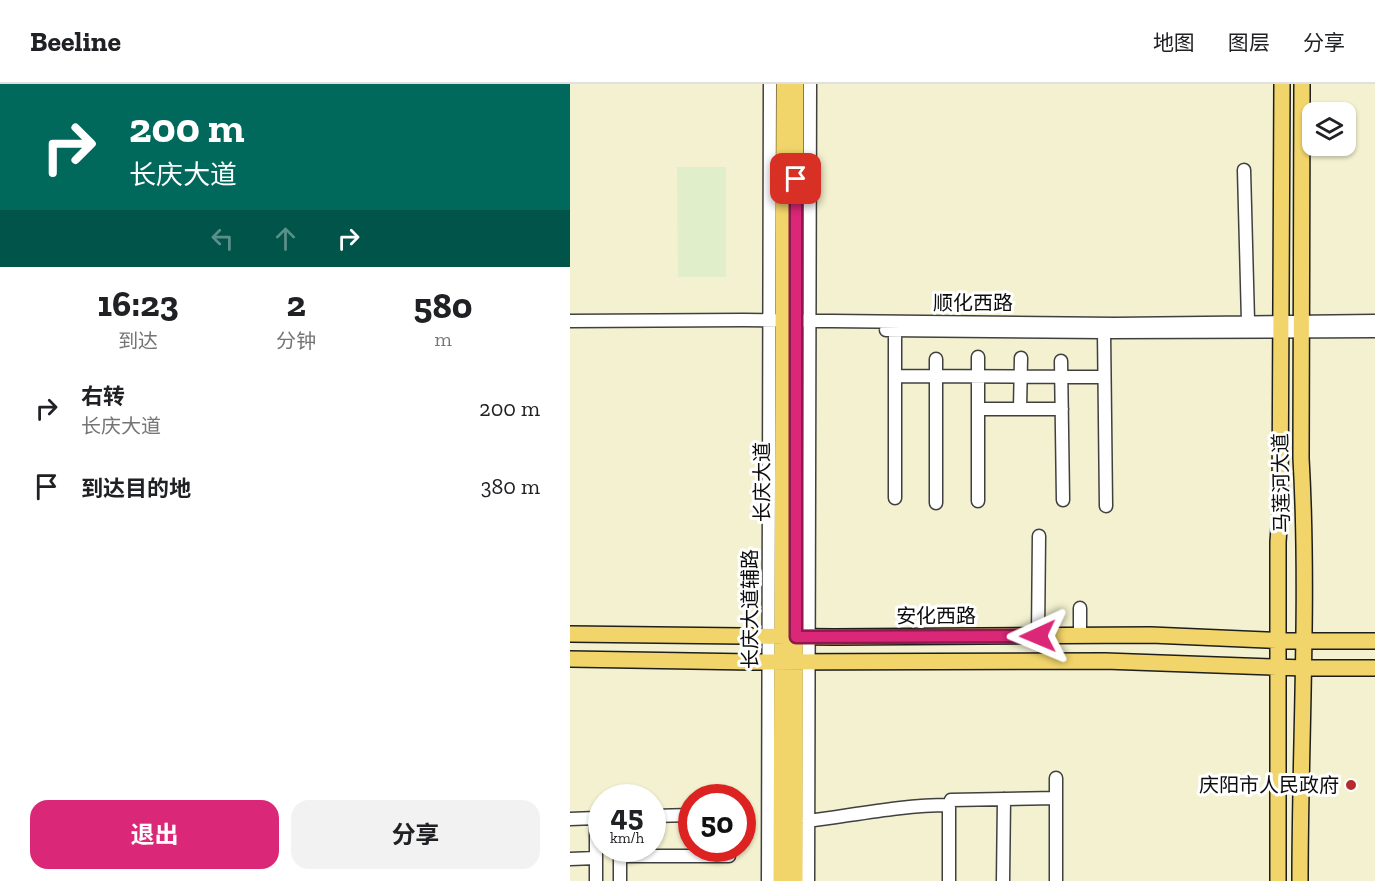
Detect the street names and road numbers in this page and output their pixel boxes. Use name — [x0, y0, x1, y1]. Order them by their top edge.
street label: 顺化西路 — [933, 291, 1013, 315]
street label: 马莲河大道 — [1268, 433, 1294, 533]
street label: 长庆大道 — [750, 442, 774, 522]
street label: 长庆大道辅路 — [738, 549, 762, 669]
street label: 安化西路 — [896, 604, 976, 628]

